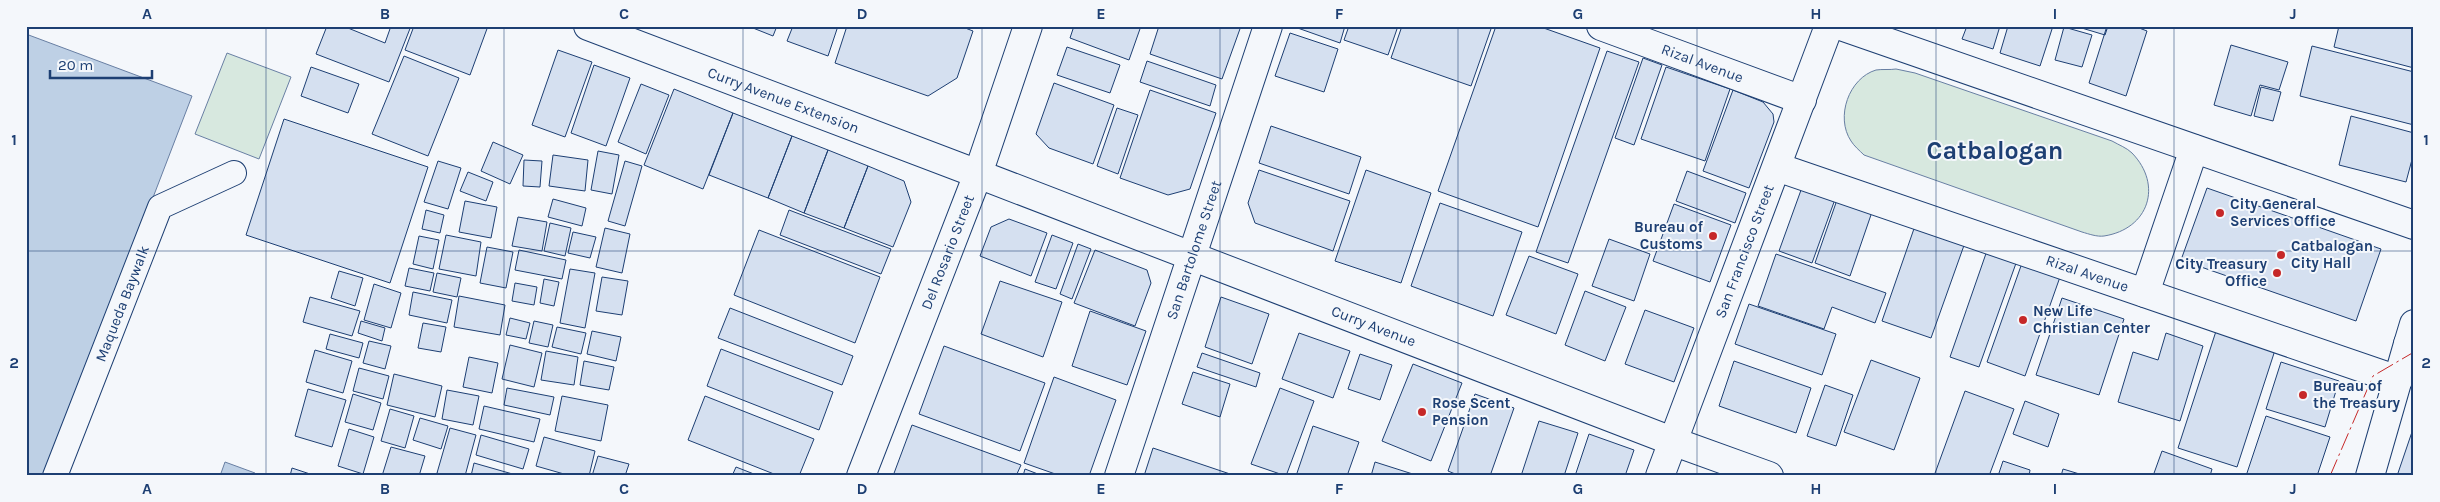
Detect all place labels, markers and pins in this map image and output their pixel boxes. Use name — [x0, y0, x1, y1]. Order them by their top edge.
place label: City General Services Office — [2230, 195, 2336, 230]
marker: City General Services Office — [2214, 207, 2226, 219]
place label: Bureau of Customs — [1634, 218, 1703, 253]
marker: Bureau of Customs — [1707, 230, 1719, 242]
place label: Catbalogan City Hall — [2291, 237, 2373, 272]
marker: Catbalogan City Hall — [2275, 249, 2287, 261]
place label: City Treasury Office — [2175, 255, 2267, 290]
marker: City Treasury Office — [2271, 267, 2283, 279]
place label: New Life Christian Center — [2033, 302, 2150, 337]
marker: New Life Christian Center — [2017, 314, 2029, 326]
place label: Bureau of the Treasury — [2313, 377, 2401, 412]
marker: Bureau of the Treasury — [2297, 389, 2309, 401]
place label: Rose Scent Pension — [1432, 394, 1511, 429]
marker: Rose Scent Pension — [1416, 406, 1428, 418]

